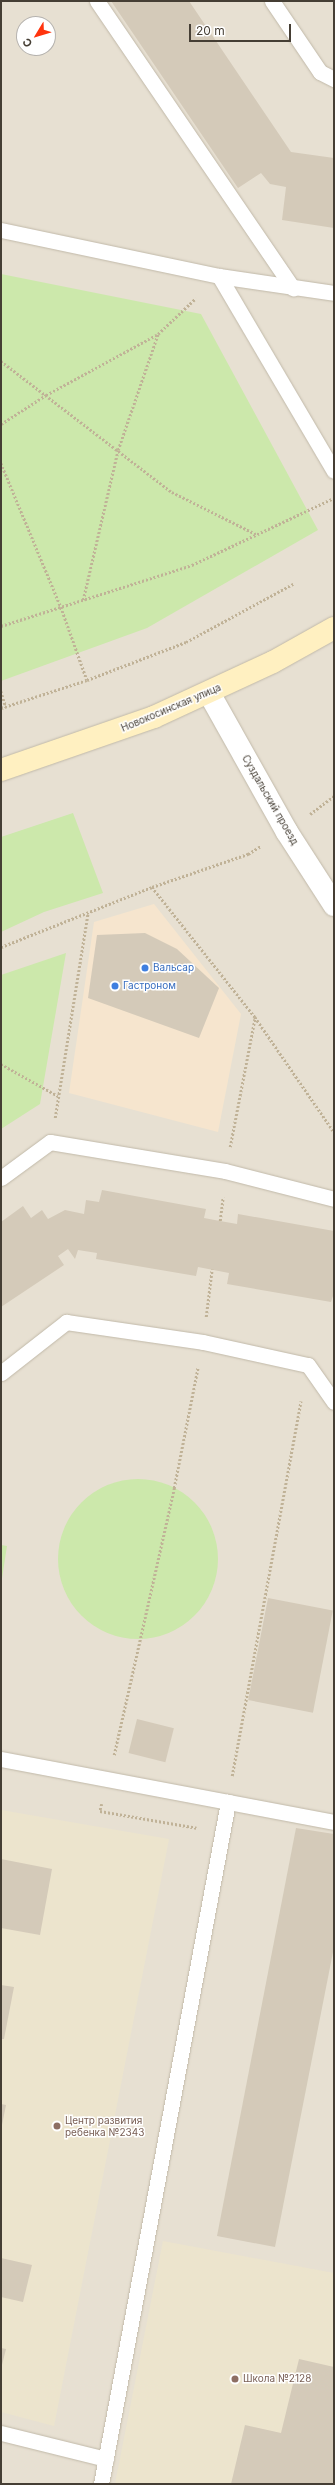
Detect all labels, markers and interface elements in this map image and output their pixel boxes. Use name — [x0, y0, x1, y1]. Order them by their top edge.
north arrow — [16, 16, 56, 56]
scale bar — [191, 16, 293, 42]
text: 20 m — [196, 23, 225, 38]
text: С — [19, 35, 35, 50]
street label: Новокосинская улица — [119, 682, 223, 734]
street label: Суздальский проезд — [239, 753, 301, 847]
place label: Вальсар — [153, 962, 194, 974]
marker: Вальсар — [140, 963, 150, 973]
place label: Гастроном — [123, 980, 176, 992]
marker: Гастроном — [110, 981, 120, 991]
place label: Центр развития ребенка №2343 — [65, 2114, 144, 2138]
marker: Центр развития ребенка №2343 — [52, 2121, 62, 2131]
place label: Школа №2128 — [243, 2373, 311, 2385]
marker: Школа №2128 — [230, 2374, 240, 2384]

